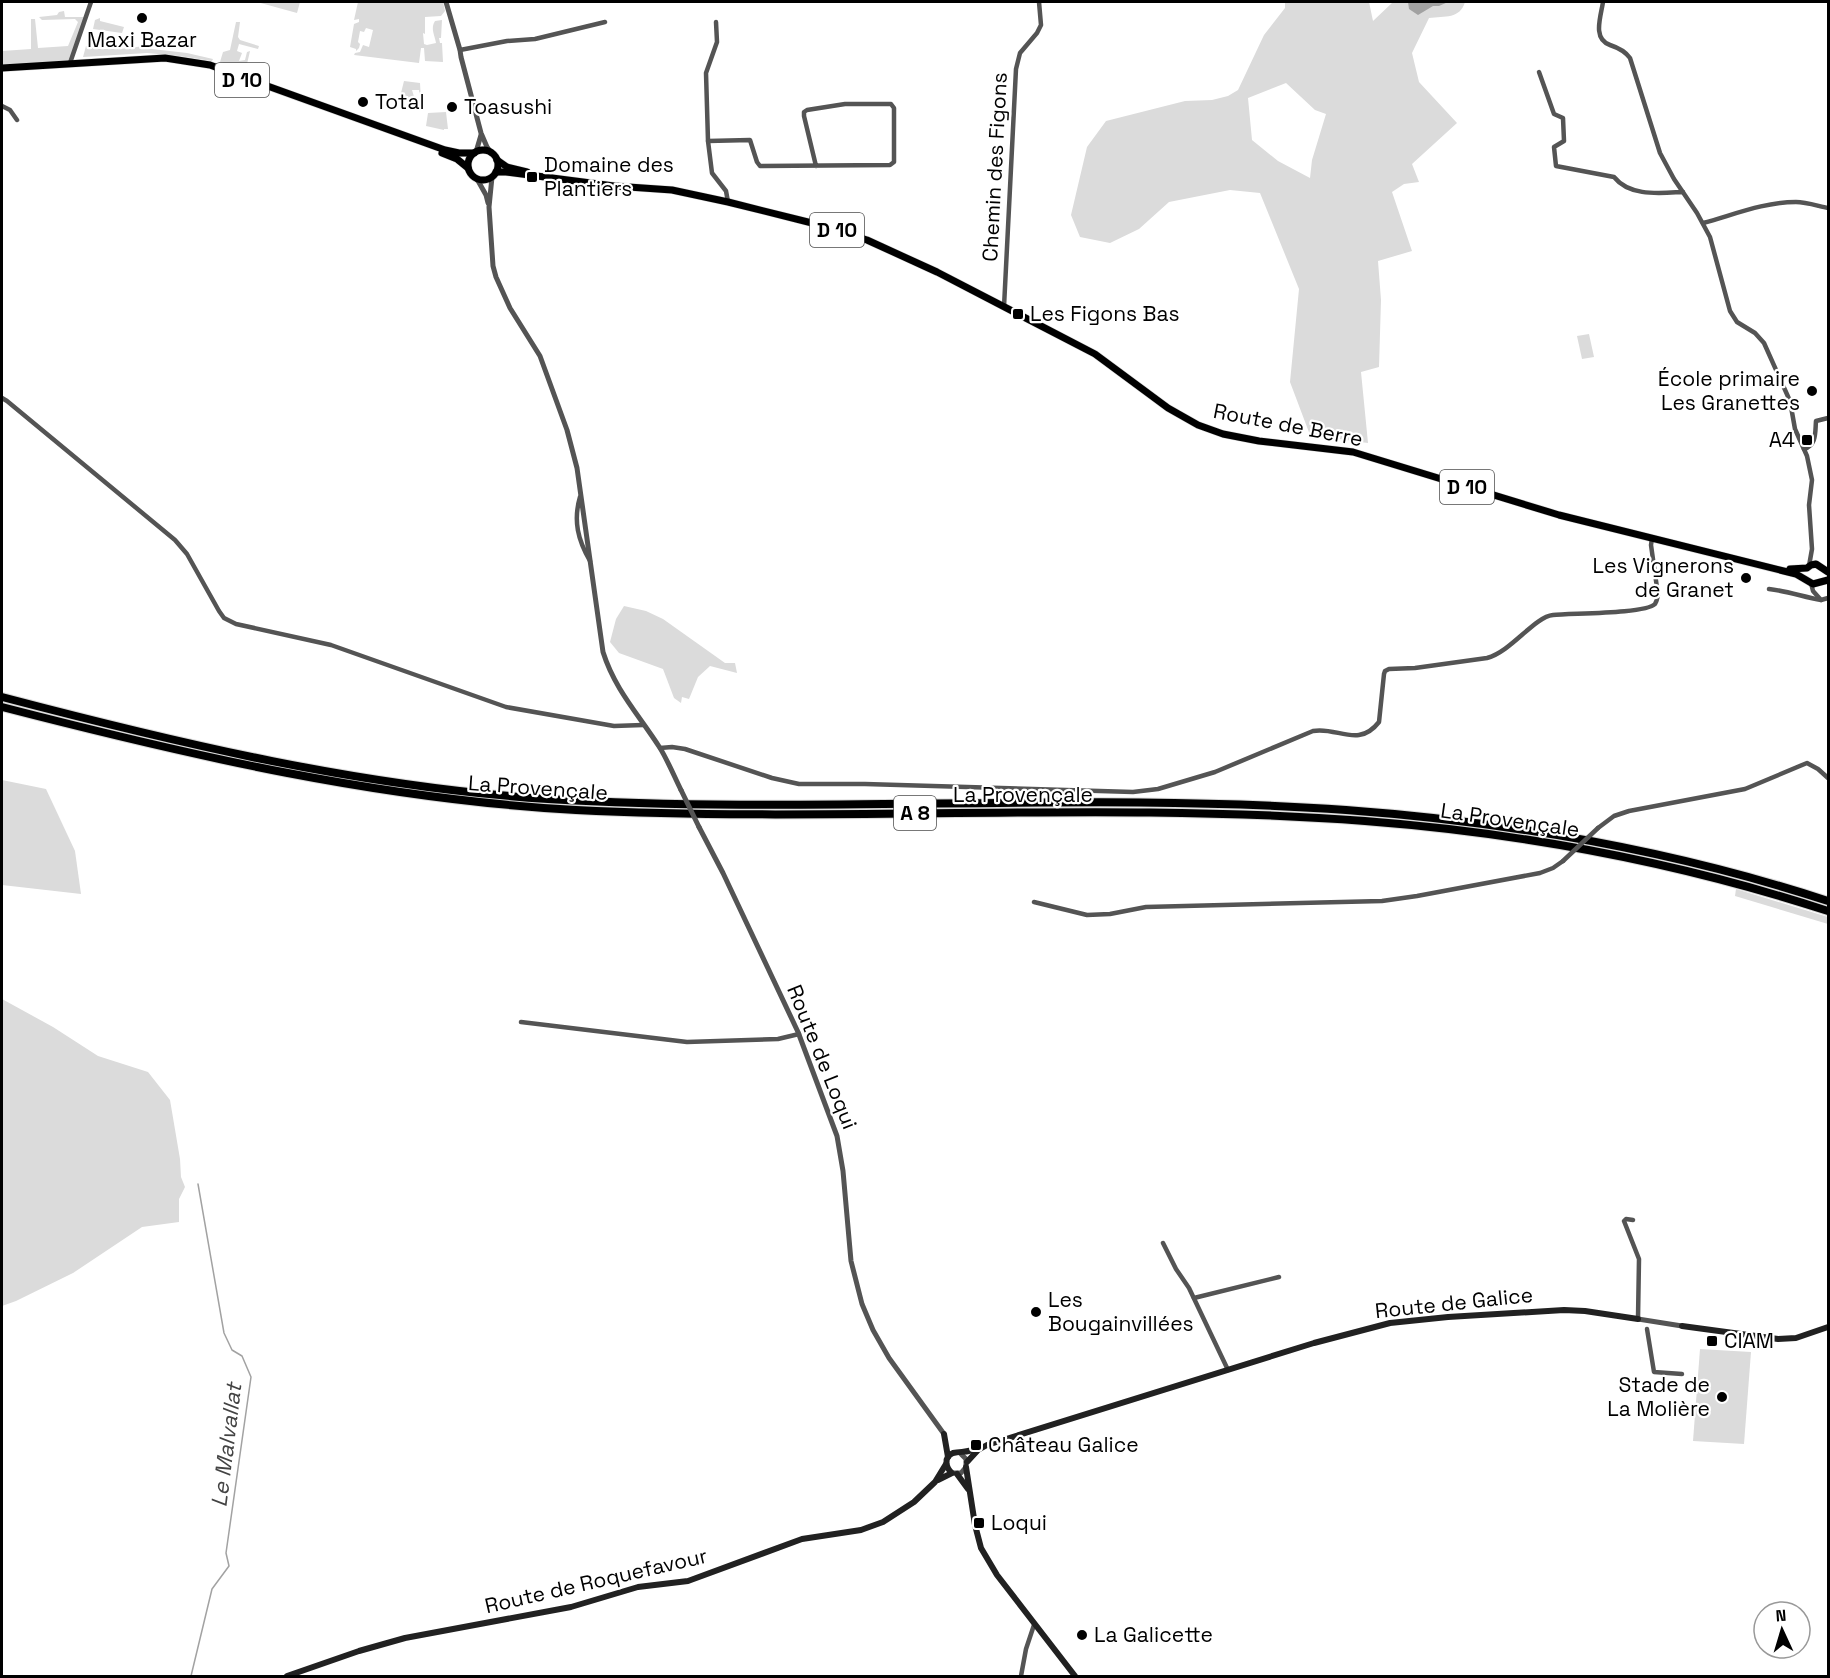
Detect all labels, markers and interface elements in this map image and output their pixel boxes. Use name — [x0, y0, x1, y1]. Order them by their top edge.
marker: Maxi Bazar — [135, 11, 149, 25]
place label: Maxi Bazar — [87, 26, 197, 53]
road number: D 10 — [215, 63, 269, 97]
street label: Chemin des Figons — [976, 72, 1013, 262]
place label: Total — [375, 88, 425, 115]
place label: Toasushi — [464, 93, 552, 120]
marker: Total — [356, 95, 370, 109]
marker: Toasushi — [445, 100, 459, 114]
place label: Domaine des Plantiers — [544, 151, 674, 202]
marker: Domaine des Plantiers — [525, 170, 539, 184]
road number: D 10 — [810, 213, 864, 247]
place label: Les Figons Bas — [1030, 300, 1180, 327]
marker: Les Figons Bas — [1011, 307, 1025, 321]
place label: École primaire Les Granettes — [1658, 365, 1800, 416]
marker: École primaire Les Granettes — [1805, 384, 1819, 398]
street label: Route de Berre — [1211, 397, 1365, 452]
place label: A4 — [1769, 426, 1795, 453]
marker: A4 — [1800, 433, 1814, 447]
road number: D 10 — [1440, 470, 1494, 504]
place label: Les Vignerons de Granet — [1593, 552, 1734, 603]
marker: Les Vignerons de Granet — [1739, 571, 1753, 585]
street label: La Provençale — [467, 769, 609, 806]
street label: La Provençale — [953, 781, 1093, 808]
road number: A 8 — [894, 796, 936, 830]
street label: La Provençale — [1439, 796, 1581, 843]
street label: Route de Loqui — [781, 981, 864, 1133]
street label: Route de Galice — [1374, 1281, 1534, 1324]
place label: Les Bougainvillées — [1048, 1286, 1194, 1337]
marker: Les Bougainvillées — [1029, 1305, 1043, 1319]
place label: CIAM — [1724, 1327, 1774, 1354]
marker: CIAM — [1705, 1334, 1719, 1348]
place label: Stade de La Molière — [1607, 1371, 1710, 1422]
water label: Le Malvallat — [205, 1380, 248, 1509]
marker: Stade de La Molière — [1715, 1390, 1729, 1404]
place label: Château Galice — [988, 1431, 1139, 1458]
marker: Château Galice — [969, 1438, 983, 1452]
place label: Loqui — [991, 1509, 1047, 1536]
marker: Loqui — [972, 1516, 986, 1530]
street label: Route de Roquefavour — [482, 1542, 710, 1619]
north arrow — [1752, 1600, 1812, 1660]
text: N — [1775, 1605, 1787, 1626]
place label: La Galicette — [1094, 1621, 1213, 1648]
marker: La Galicette — [1075, 1628, 1089, 1642]

